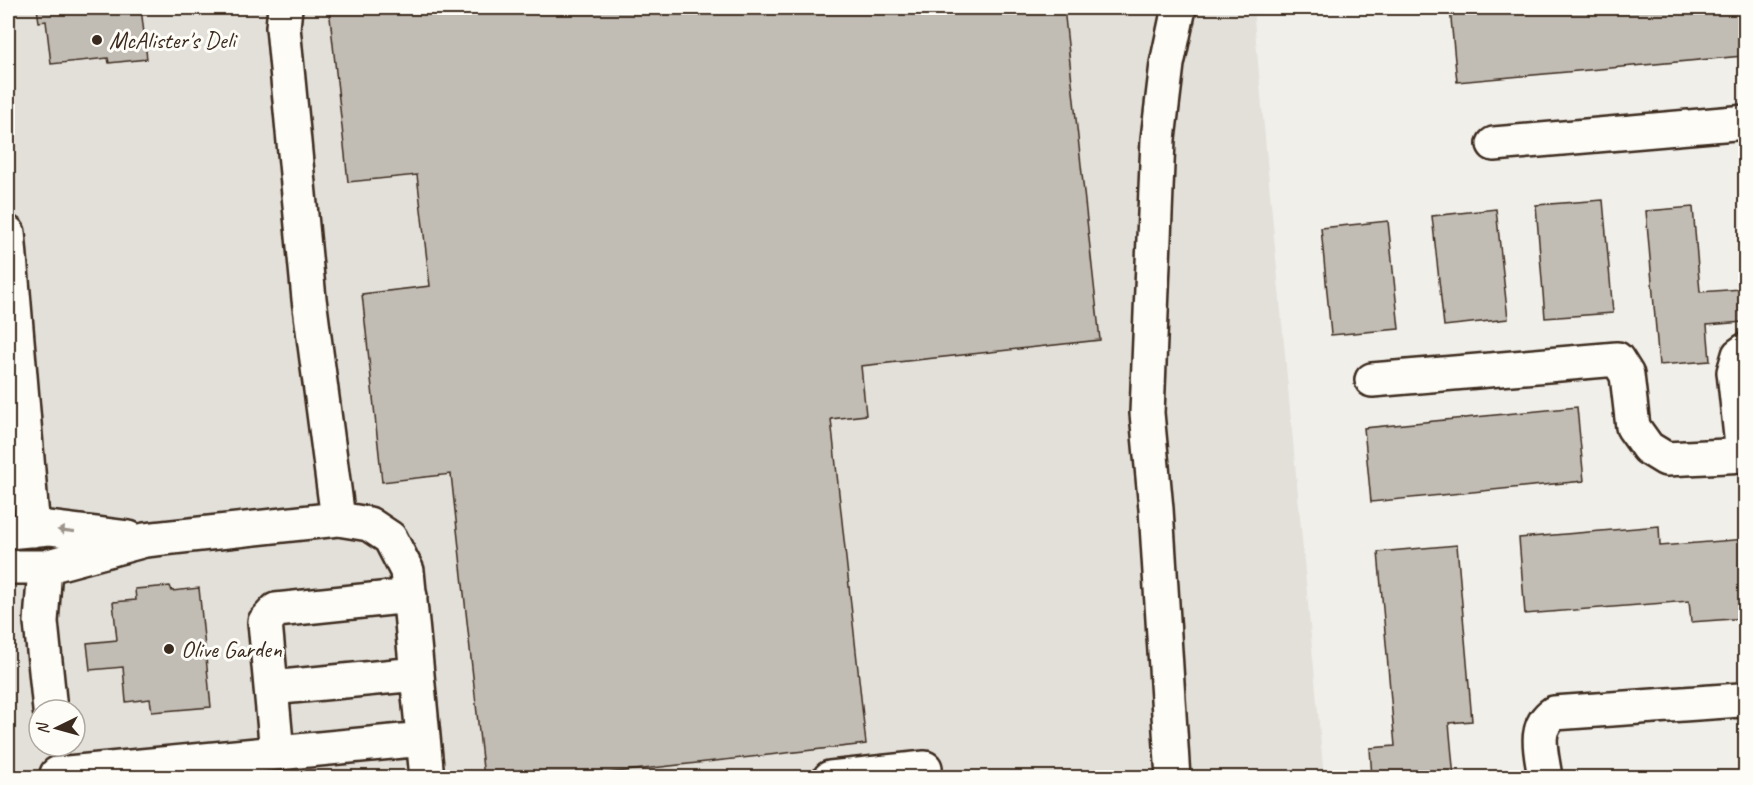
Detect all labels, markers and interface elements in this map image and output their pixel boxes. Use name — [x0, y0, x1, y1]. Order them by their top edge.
place label: McAlister's Deli — [109, 25, 238, 55]
marker: McAlister's Deli — [90, 33, 104, 47]
one-way arrow — [57, 526, 76, 535]
place label: Olive Garden — [181, 634, 282, 664]
marker: Olive Garden — [162, 642, 176, 656]
north arrow — [27, 698, 87, 758]
text: N — [32, 720, 53, 735]

